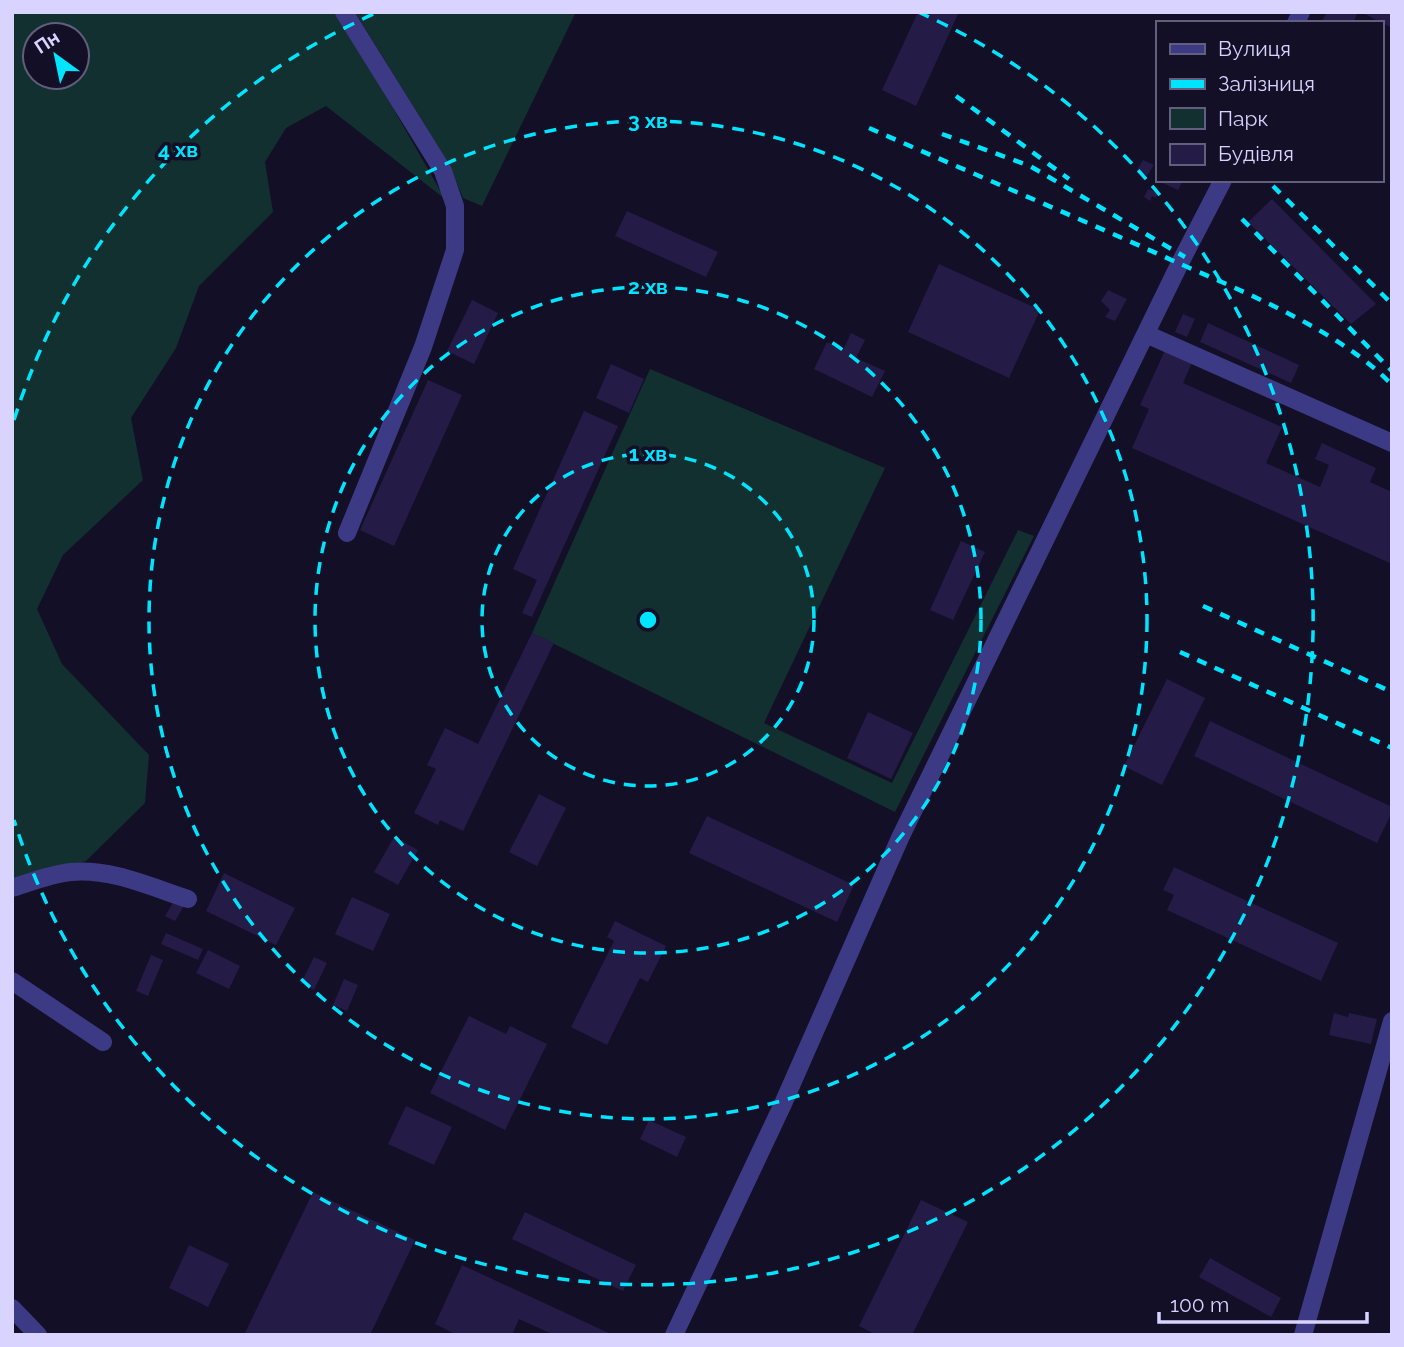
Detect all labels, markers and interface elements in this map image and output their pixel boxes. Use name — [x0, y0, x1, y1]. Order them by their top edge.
north arrow — [21, 21, 91, 91]
legend — [1156, 21, 1383, 182]
text: Пн — [30, 26, 63, 58]
text: Вулиця — [1218, 36, 1291, 61]
text: Залізниця — [1218, 71, 1315, 96]
text: Парк — [1218, 106, 1268, 131]
text: 3 хв — [628, 108, 668, 133]
text: 4 хв — [158, 137, 198, 162]
text: Будівля — [1218, 141, 1294, 166]
text: 2 хв — [628, 274, 668, 299]
text: 1 хв — [629, 441, 667, 466]
centre of rings — [636, 608, 660, 632]
scale bar — [1159, 1280, 1367, 1324]
text: 100 m — [1170, 1292, 1229, 1317]

